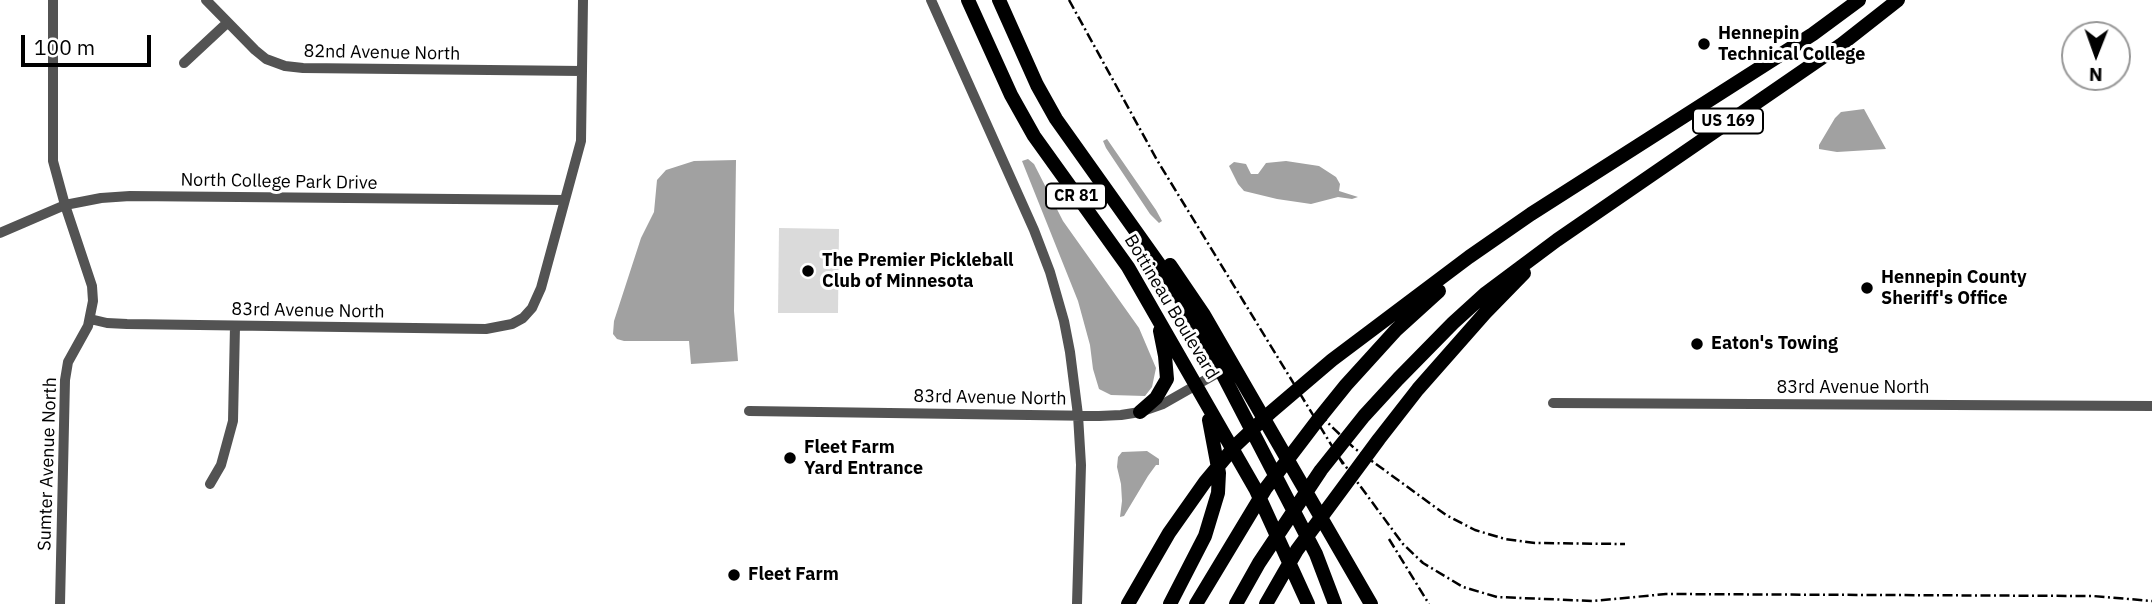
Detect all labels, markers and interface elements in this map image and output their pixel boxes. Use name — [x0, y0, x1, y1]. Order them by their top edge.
scale bar — [24, 21, 154, 65]
north arrow — [2061, 21, 2131, 91]
place label: Hennepin Technical College — [1718, 23, 1865, 66]
text: 100 m — [34, 33, 95, 61]
marker: Hennepin Technical College — [1696, 36, 1712, 52]
street label: 82nd Avenue North — [303, 41, 461, 65]
text: N — [2089, 63, 2103, 87]
road number: US 169 — [1693, 108, 1763, 134]
street label: North College Park Drive — [180, 169, 378, 195]
road number: CR 81 — [1046, 184, 1106, 208]
street label: Bottineau Boulevard — [1119, 231, 1223, 383]
place label: The Premier Pickleball Club of Minnesota — [822, 250, 1014, 292]
marker: The Premier Pickleball Club of Minnesota — [800, 263, 816, 279]
place label: Hennepin County Sheriff's Office — [1881, 267, 2027, 310]
marker: Hennepin County Sheriff's Office — [1859, 280, 1875, 296]
street label: 83rd Avenue North — [231, 299, 385, 323]
place label: Eaton's Towing — [1711, 333, 1838, 355]
marker: Eaton's Towing — [1689, 336, 1705, 352]
street label: Sumter Avenue North — [34, 377, 62, 551]
street label: 83rd Avenue North — [1776, 377, 1930, 399]
street label: 83rd Avenue North — [913, 386, 1067, 410]
place label: Fleet Farm Yard Entrance — [804, 437, 923, 480]
marker: Fleet Farm Yard Entrance — [782, 450, 798, 466]
place label: Fleet Farm — [748, 564, 839, 586]
marker: Fleet Farm — [726, 567, 742, 583]

